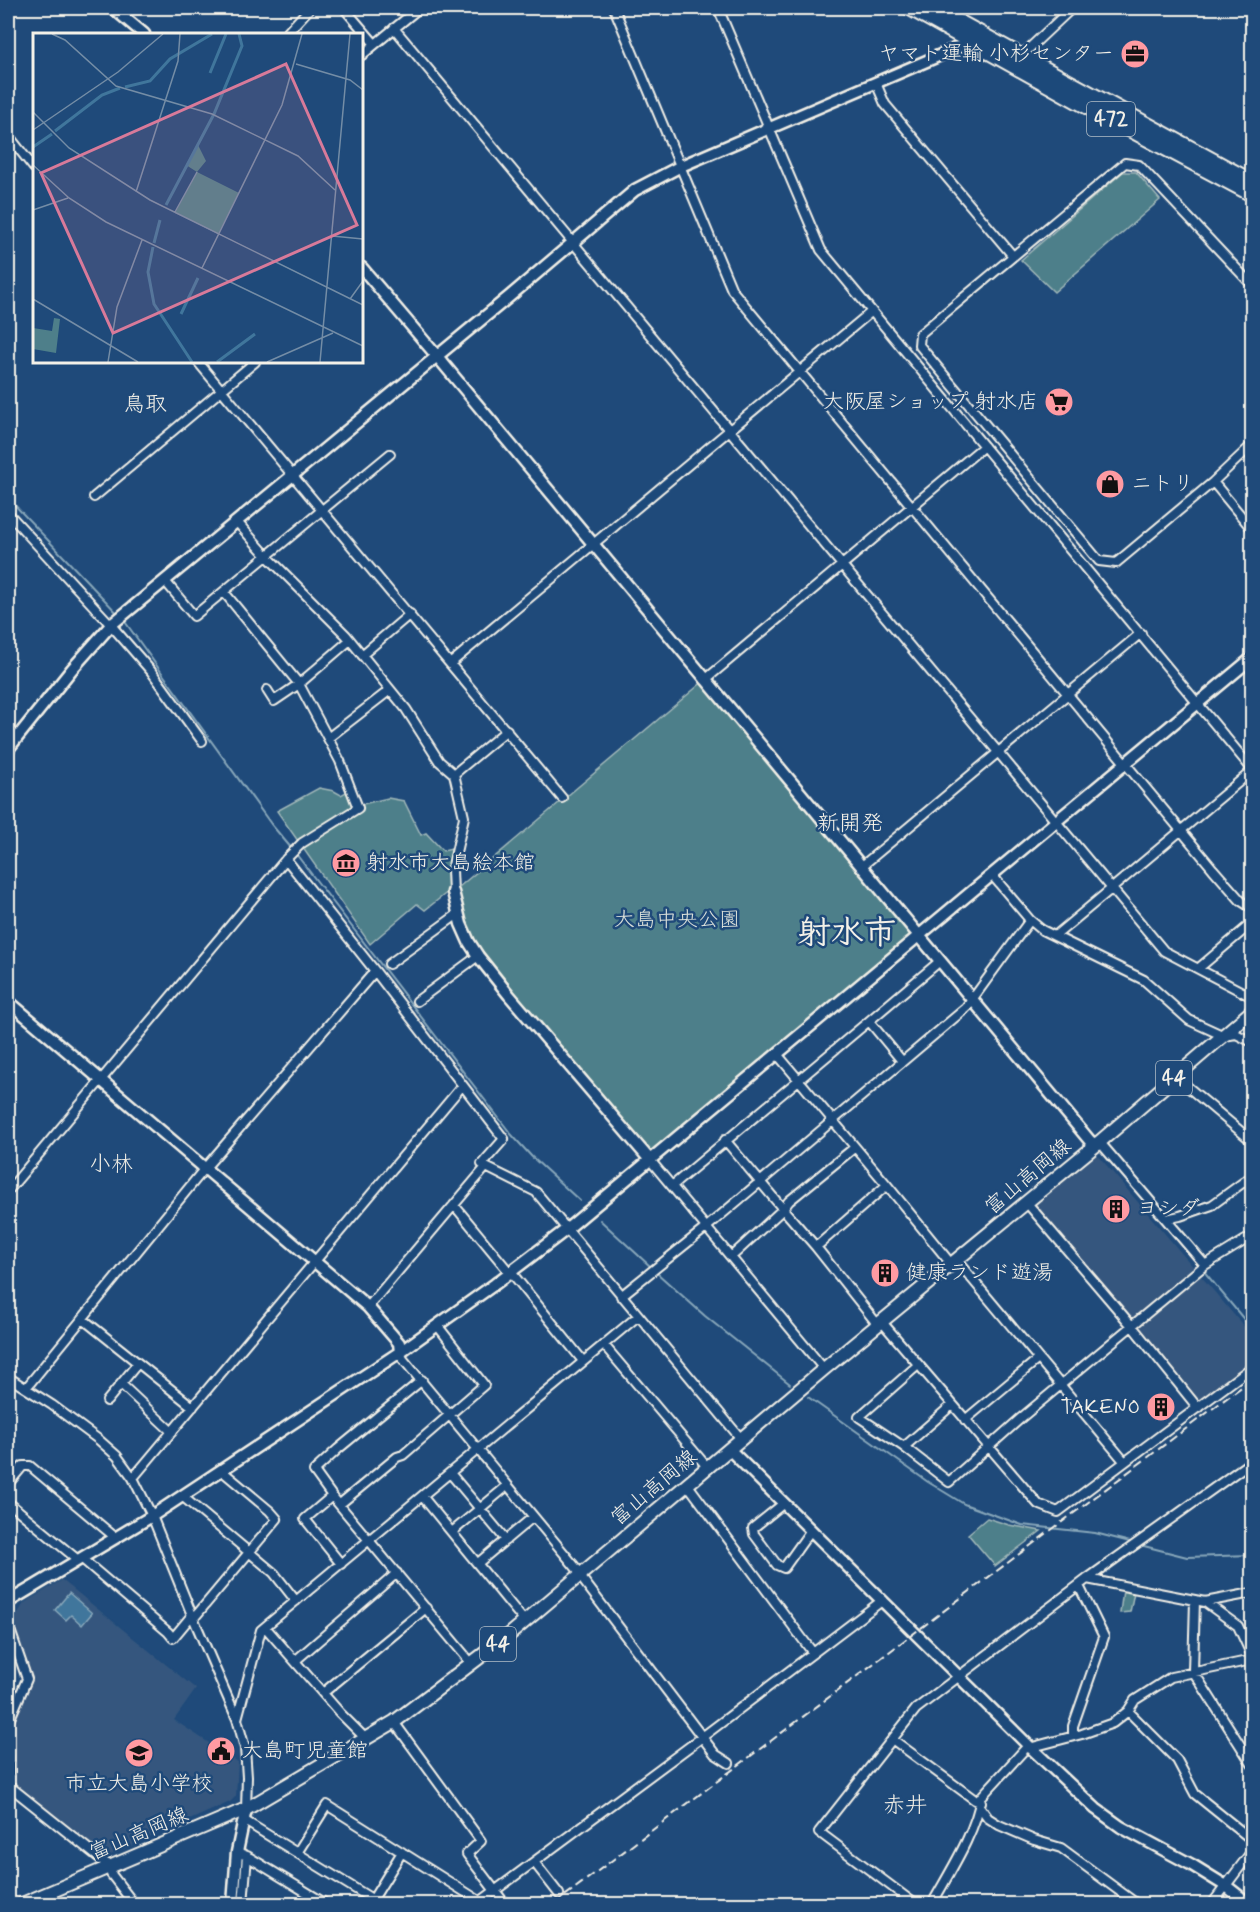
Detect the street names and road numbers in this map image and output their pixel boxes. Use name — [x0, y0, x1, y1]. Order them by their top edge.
road number: 472 — [1087, 102, 1135, 136]
road number: 44 — [1156, 1061, 1192, 1095]
street label: 富山高岡線 — [979, 1133, 1077, 1221]
street label: 富山高岡線 — [605, 1444, 703, 1532]
road number: 44 — [480, 1627, 516, 1661]
street label: 富山高岡線 — [85, 1801, 193, 1867]

